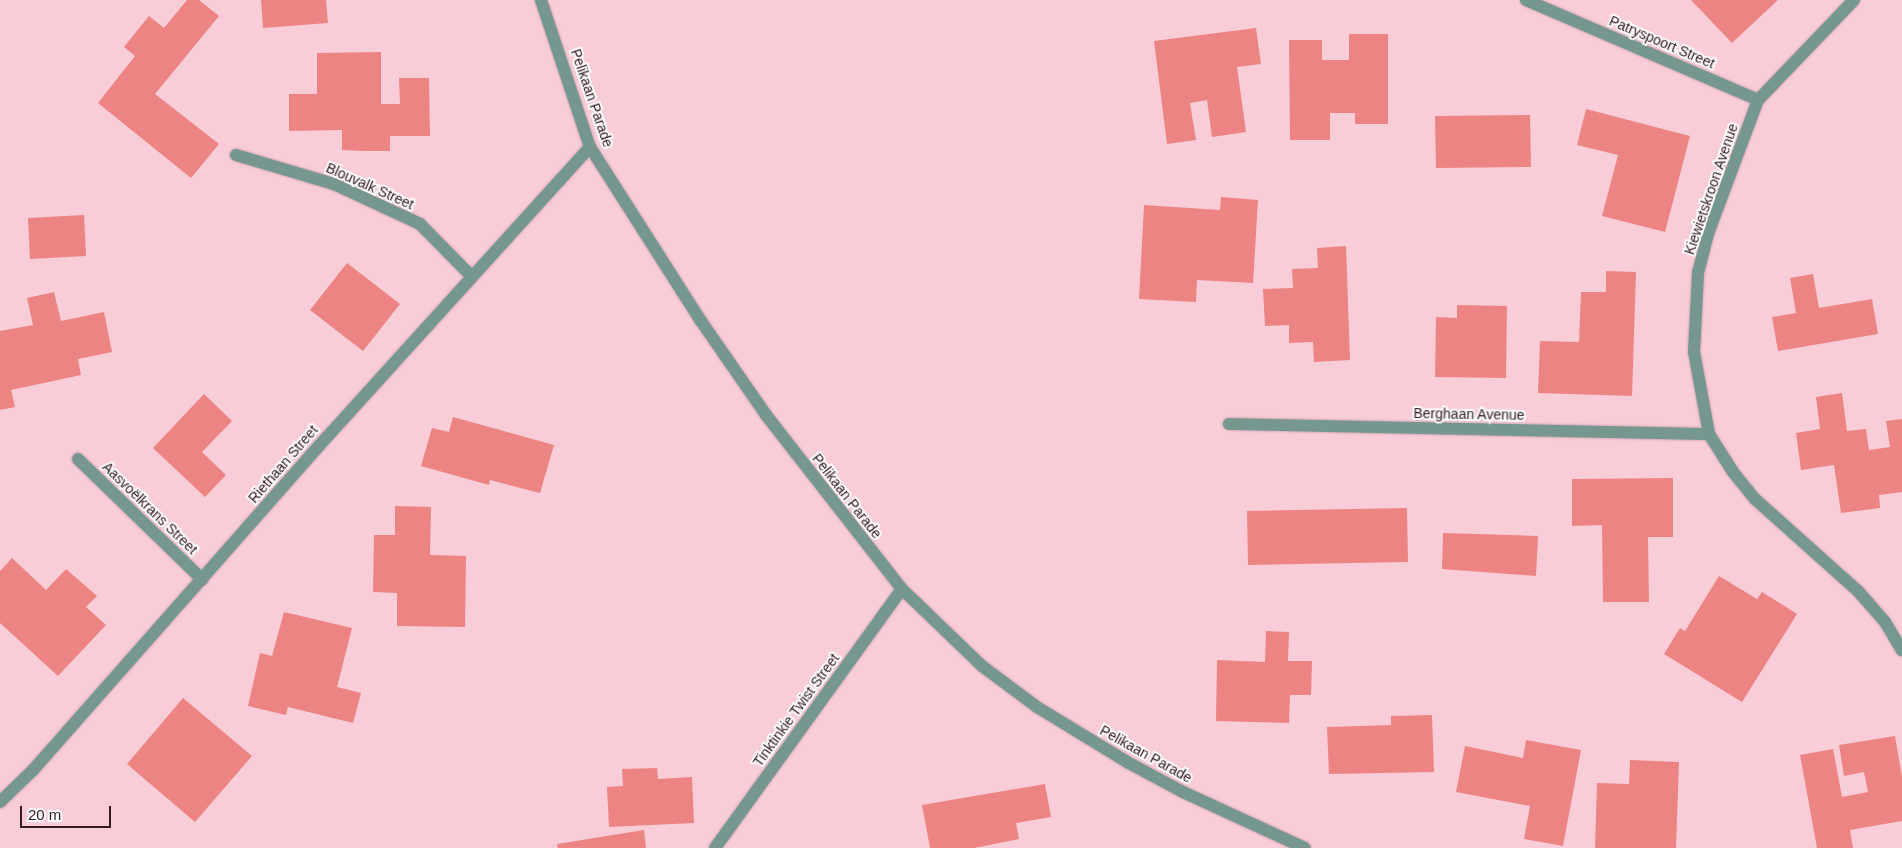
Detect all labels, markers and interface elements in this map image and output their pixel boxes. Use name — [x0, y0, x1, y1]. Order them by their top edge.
street label: Patryspoort Street — [1607, 12, 1717, 72]
street label: Pelikaan Parade — [567, 47, 617, 149]
street label: Kiewietskroon Avenue — [1681, 121, 1741, 257]
street label: Blouvalk Street — [324, 159, 416, 213]
street label: Berghaan Avenue — [1413, 405, 1525, 423]
street label: Riethaan Street — [245, 422, 321, 506]
street label: Pelikaan Parade — [809, 450, 885, 542]
street label: Aasvoëlkrans Street — [99, 458, 201, 558]
street label: Tinktinkie Twist Street — [749, 650, 843, 770]
street label: Pelikaan Parade — [1097, 722, 1195, 786]
scale bar — [22, 796, 114, 828]
text: 20 m — [28, 806, 61, 823]

